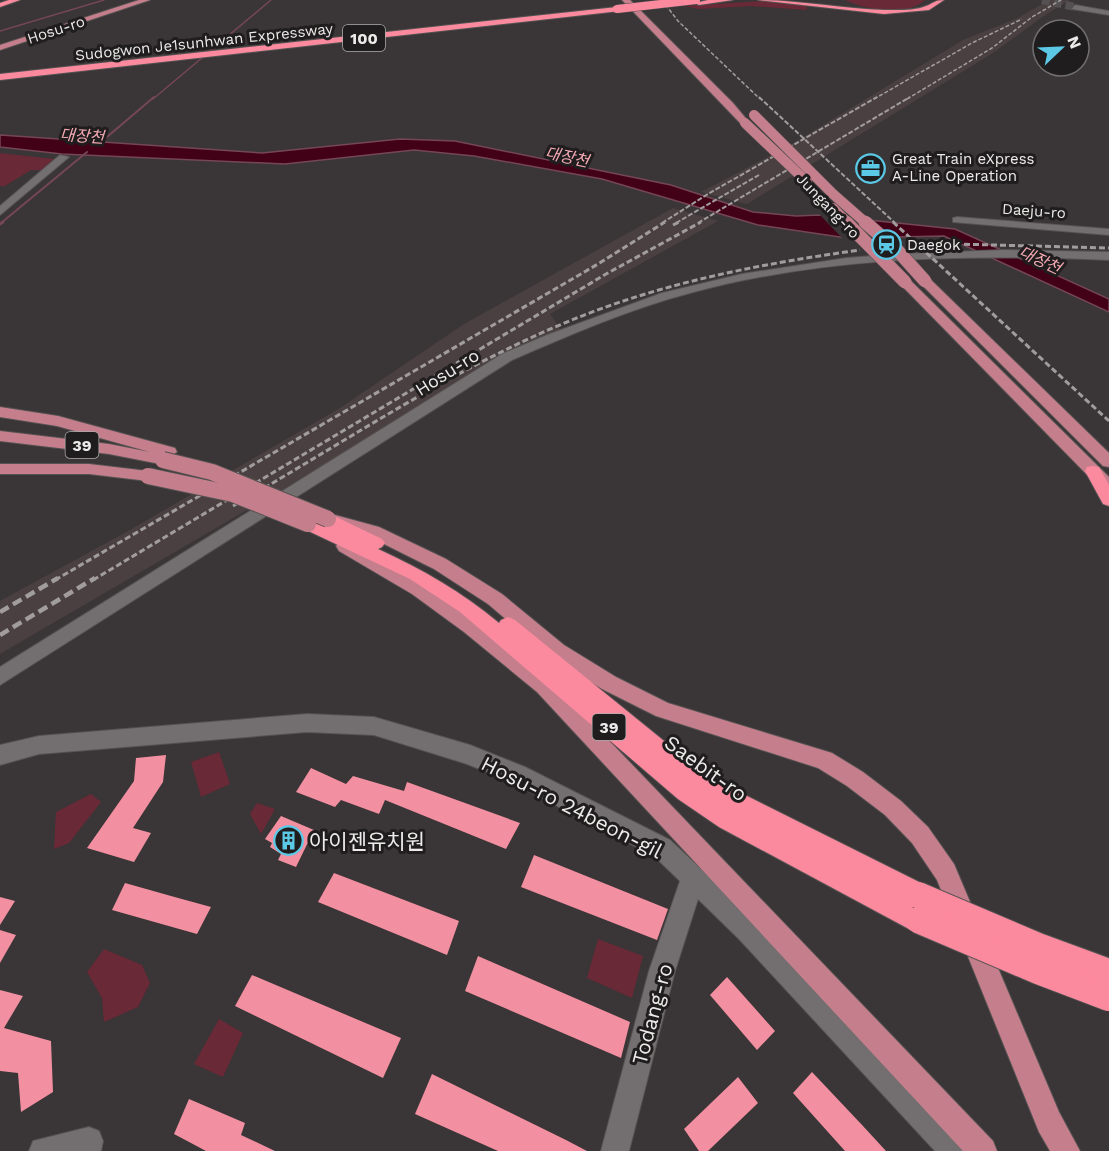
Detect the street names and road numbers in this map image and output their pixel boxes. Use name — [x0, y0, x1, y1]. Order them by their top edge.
street label: Hosu-ro — [25, 12, 87, 48]
street label: Sudogwon Je1sunhwan Expressway — [74, 19, 334, 64]
road number: 100 — [343, 25, 385, 51]
street label: Jungang-ro — [793, 170, 863, 242]
street label: Daeju-ro — [1002, 200, 1066, 222]
street label: Hosu-ro — [411, 344, 483, 400]
road number: 39 — [66, 432, 98, 458]
road number: 39 — [592, 714, 626, 740]
street label: Saebit-ro — [660, 730, 752, 806]
street label: Hosu-ro 24beon-gil — [477, 751, 667, 864]
street label: Todang-ro — [626, 961, 678, 1067]

